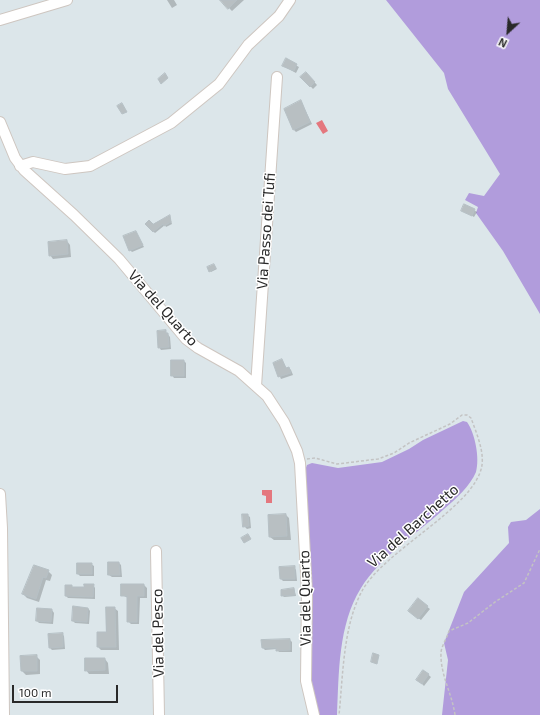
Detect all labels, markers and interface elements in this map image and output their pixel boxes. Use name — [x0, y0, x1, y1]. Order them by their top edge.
north arrow — [488, 12, 528, 52]
text: N — [496, 36, 509, 51]
street label: Via Passo dei Tufi — [253, 172, 279, 290]
street label: Via del Quarto — [124, 266, 202, 350]
street label: Via del Barchetto — [364, 480, 462, 572]
street label: Via del Quarto — [295, 550, 315, 646]
street label: Via del Pesco — [148, 588, 168, 678]
scale bar — [14, 677, 120, 703]
text: 100 m — [19, 685, 51, 699]

